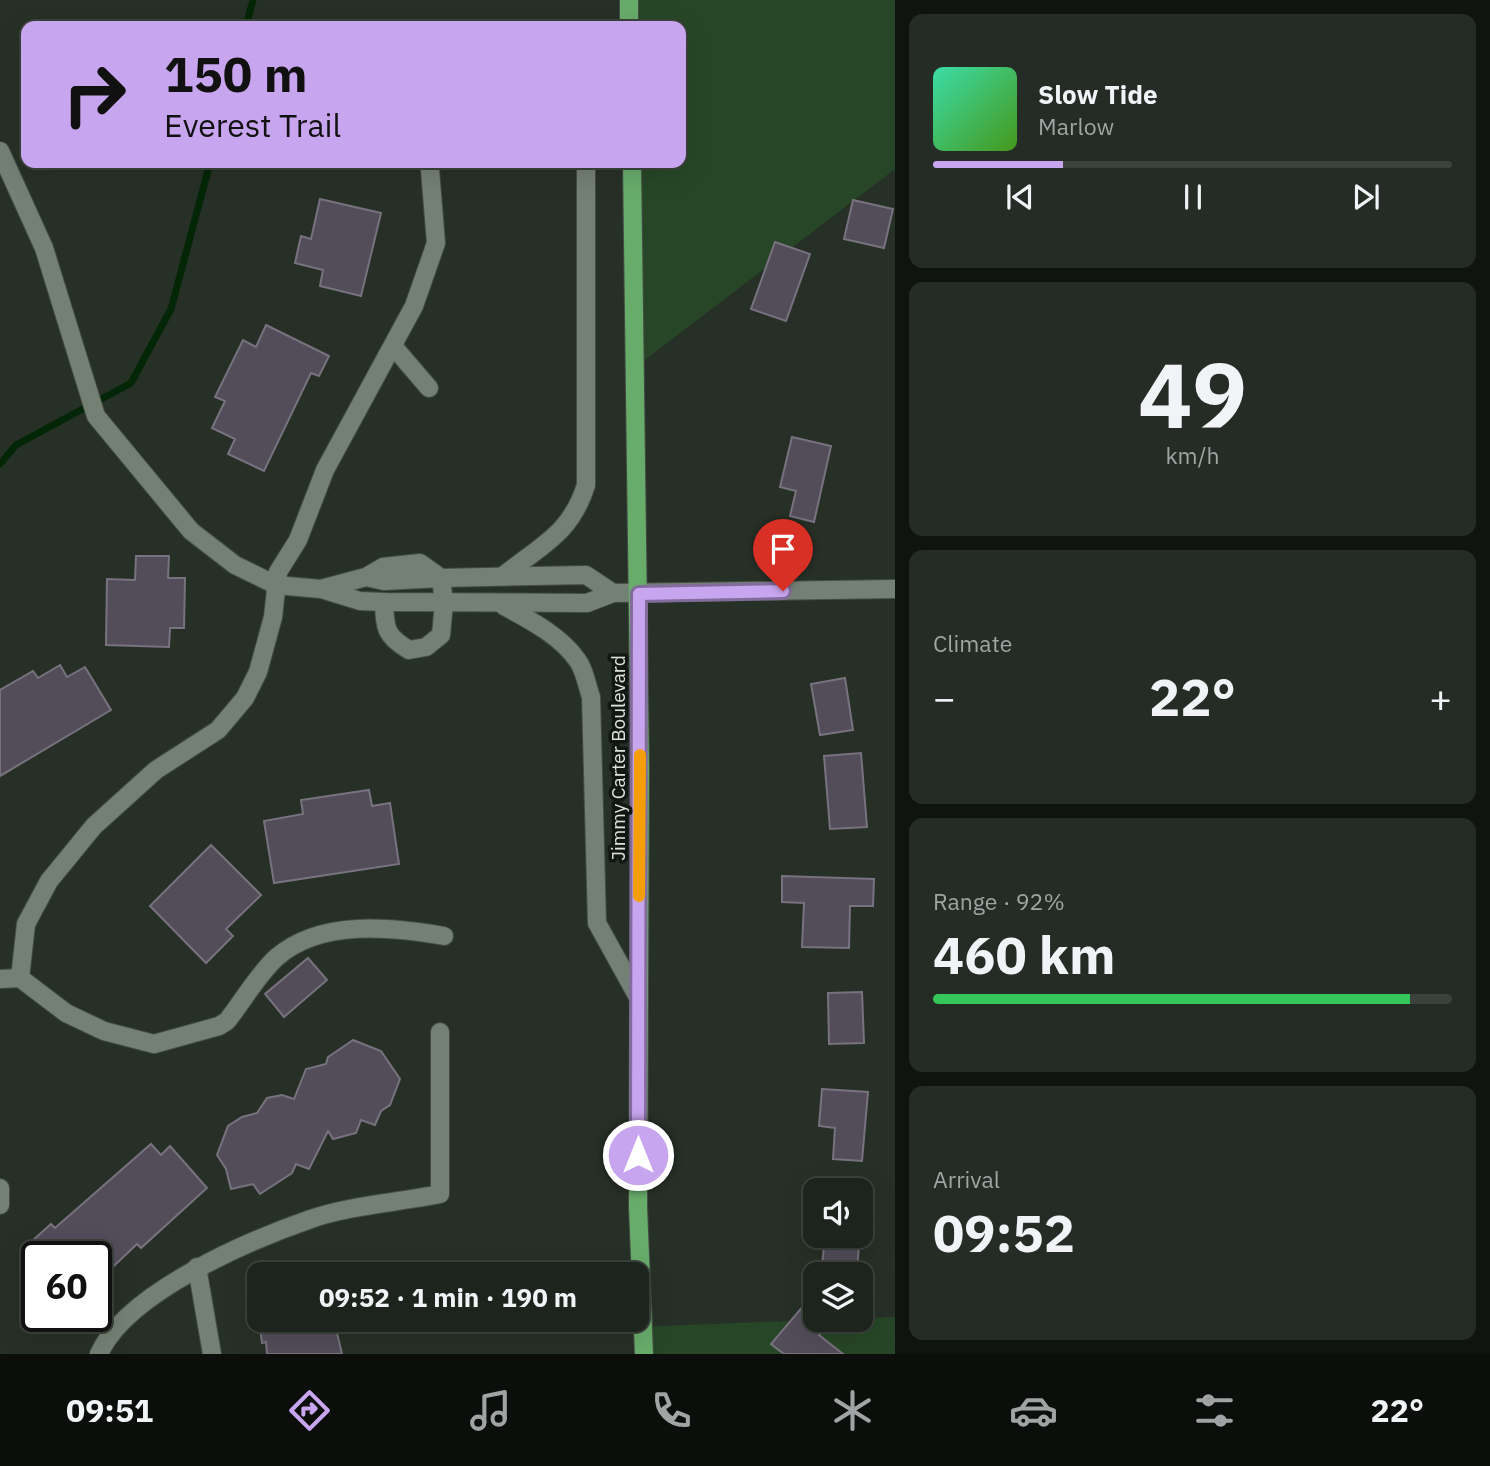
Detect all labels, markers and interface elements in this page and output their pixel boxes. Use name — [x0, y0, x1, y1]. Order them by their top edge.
text: 150 m — [164, 42, 308, 105]
icon: right — [49, 49, 140, 140]
text: Slow Tide — [1038, 77, 1158, 111]
text: Everest Trail — [164, 104, 341, 146]
text: Marlow — [1038, 111, 1114, 141]
icon: previous — [1001, 178, 1039, 216]
icon: pause — [1174, 178, 1212, 216]
icon: next — [1347, 178, 1385, 216]
text: 49 — [1138, 335, 1247, 453]
text: km/h — [1165, 440, 1220, 470]
pin — [753, 519, 813, 591]
icon: arrive — [764, 530, 802, 568]
text: Climate — [933, 628, 1012, 658]
street label: Jimmy Carter Boulevard — [606, 655, 630, 861]
text: 22° — [1149, 663, 1236, 730]
text: − — [933, 673, 956, 722]
text: + — [1429, 673, 1452, 722]
text: Range · 92% — [933, 886, 1065, 916]
text: 460 km — [933, 921, 1115, 988]
position arrow — [601, 1118, 675, 1192]
text: Arrival — [933, 1164, 1000, 1194]
map controls — [803, 1178, 873, 1332]
button: sound — [803, 1178, 873, 1248]
text: 09:52 — [933, 1199, 1075, 1266]
speed limit sign: 60 — [21, 1241, 112, 1332]
button: layers — [803, 1262, 873, 1332]
text: 09:52 · 1 min · 190 m — [319, 1280, 577, 1314]
icon: directions — [285, 1386, 334, 1435]
icon: music — [466, 1386, 515, 1435]
icon: phone — [647, 1386, 696, 1435]
icon: climate — [828, 1386, 877, 1435]
icon: car — [1009, 1386, 1058, 1435]
icon: filters — [1190, 1386, 1239, 1435]
text: 09:51 — [66, 1389, 153, 1431]
text: 22° — [1371, 1389, 1424, 1431]

